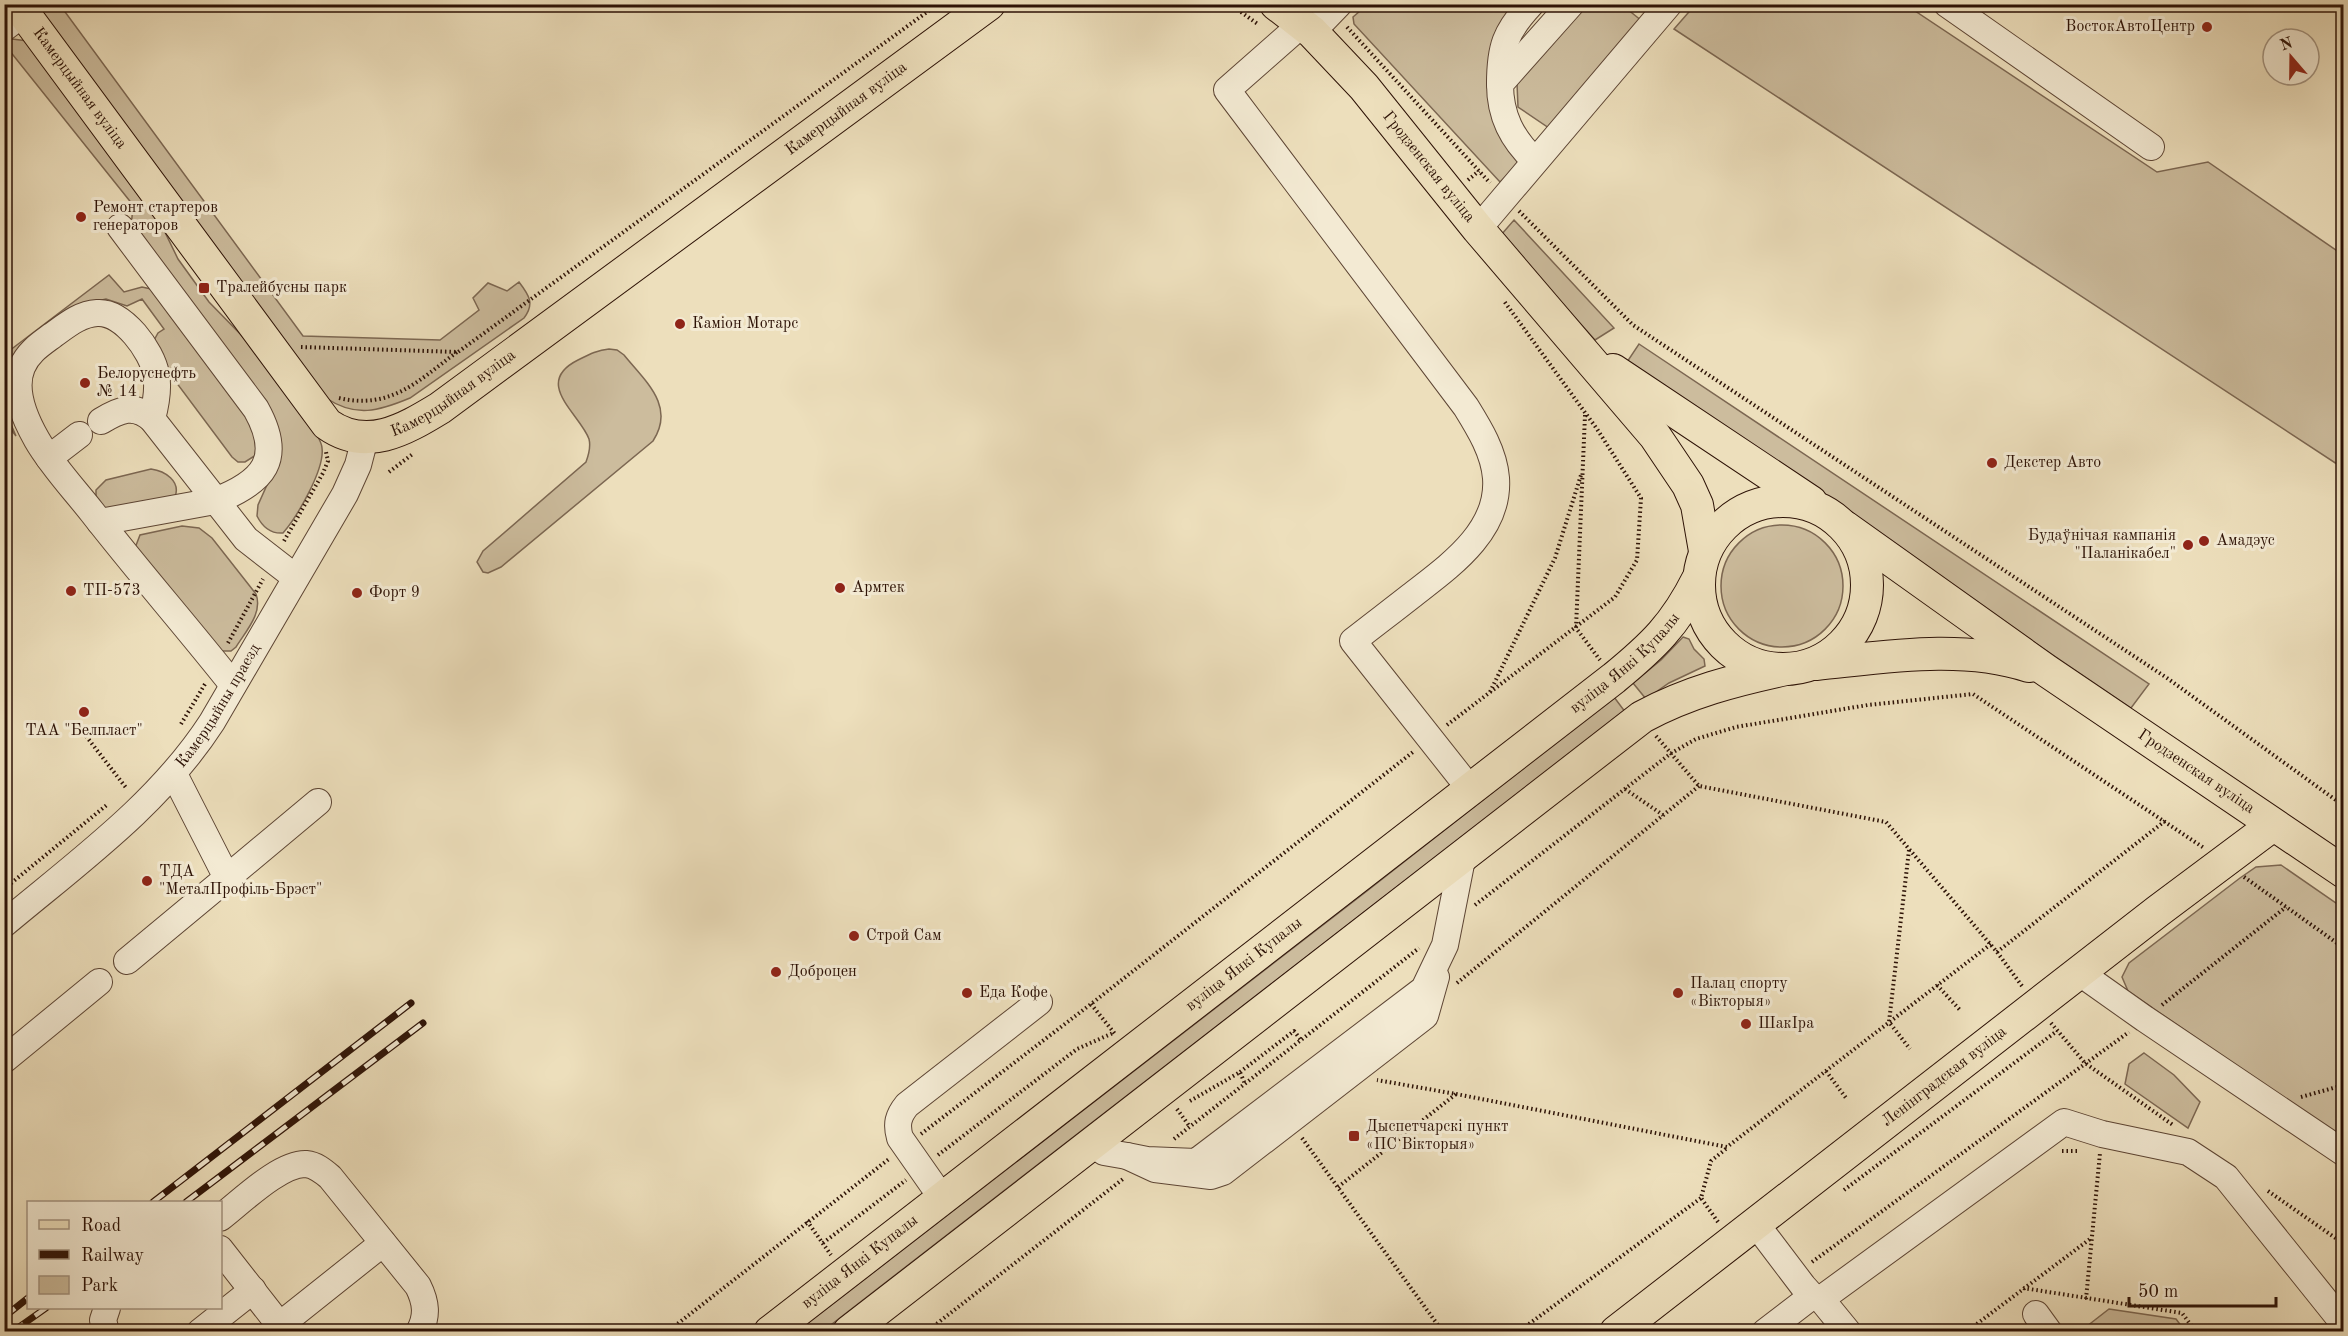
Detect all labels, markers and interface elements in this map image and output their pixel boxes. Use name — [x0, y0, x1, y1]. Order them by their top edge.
place label: ВостокАвтоЦентр — [2065, 19, 2195, 35]
marker: ВостокАвтоЦентр — [2200, 20, 2214, 34]
street label: Камерцыйная вуліца — [29, 25, 129, 152]
north arrow — [2261, 27, 2321, 87]
text: N — [2278, 35, 2296, 54]
street label: Камерцыйная вуліца — [783, 59, 910, 159]
street label: Гродзенская вуліца — [1379, 109, 1478, 226]
place label: Ремонт стартеров генераторов — [93, 200, 218, 234]
marker: Ремонт стартеров генераторов — [74, 210, 88, 224]
place label: Тралейбусны парк — [216, 280, 347, 296]
marker: Тралейбусны парк — [197, 281, 211, 295]
place label: Каміон Мотарс — [692, 316, 798, 332]
marker: Каміон Мотарс — [673, 317, 687, 331]
street label: Камерцыйная вуліца — [389, 347, 519, 440]
place label: Белоруснефть № 14 — [97, 366, 196, 400]
marker: Белоруснефть № 14 — [78, 376, 92, 390]
place label: Декстер Авто — [2004, 455, 2101, 471]
marker: Декстер Авто — [1985, 456, 1999, 470]
place label: Будаўнічая кампанія "Паланікабел" — [2028, 528, 2176, 562]
place label: Амадэус — [2216, 533, 2275, 549]
marker: Амадэус — [2197, 534, 2211, 548]
marker: Будаўнічая кампанія "Паланікабел" — [2181, 538, 2195, 552]
place label: Армтек — [852, 580, 905, 596]
marker: Армтек — [833, 581, 847, 595]
place label: ТП-573 — [83, 583, 141, 599]
marker: ТП-573 — [64, 584, 78, 598]
place label: Форт 9 — [369, 585, 420, 601]
marker: Форт 9 — [350, 586, 364, 600]
street label: вуліца Янкі Купалы — [1567, 610, 1683, 717]
street label: Камерцыйны праезд — [173, 641, 264, 771]
marker: ТАА "Белпласт" — [77, 705, 91, 719]
place label: ТАА "Белпласт" — [25, 723, 143, 739]
street label: Гродзенская вуліца — [2135, 727, 2257, 817]
place label: ТДА "МеталПрофіль-Брэст" — [159, 864, 322, 898]
marker: ТДА "МеталПрофіль-Брэст" — [140, 874, 154, 888]
street label: вуліца Янкі Купалы — [1183, 915, 1305, 1014]
place label: Строй Сам — [866, 928, 941, 944]
marker: Строй Сам — [847, 929, 861, 943]
place label: Доброцен — [788, 964, 857, 980]
marker: Доброцен — [769, 965, 783, 979]
place label: Палац спорту «Вікторыя» — [1690, 976, 1788, 1010]
place label: Еда Кофе — [979, 985, 1048, 1001]
marker: Еда Кофе — [960, 986, 974, 1000]
marker: Палац спорту «Вікторыя» — [1671, 986, 1685, 1000]
place label: ШакІра — [1758, 1016, 1814, 1032]
marker: ШакІра — [1739, 1017, 1753, 1031]
street label: Ленінградская вуліца — [1879, 1024, 2010, 1130]
place label: Дыспетчарскі пункт «ПС Вікторыя» — [1366, 1119, 1509, 1153]
marker: Дыспетчарскі пункт «ПС Вікторыя» — [1347, 1129, 1361, 1143]
legend — [27, 1201, 222, 1309]
street label: вуліца Янкі Купалы — [799, 1212, 921, 1312]
text: Road — [81, 1217, 121, 1235]
text: Railway — [81, 1247, 144, 1265]
scale bar — [2129, 1270, 2276, 1308]
text: Park — [81, 1277, 118, 1295]
text: 50 m — [2138, 1283, 2178, 1301]

